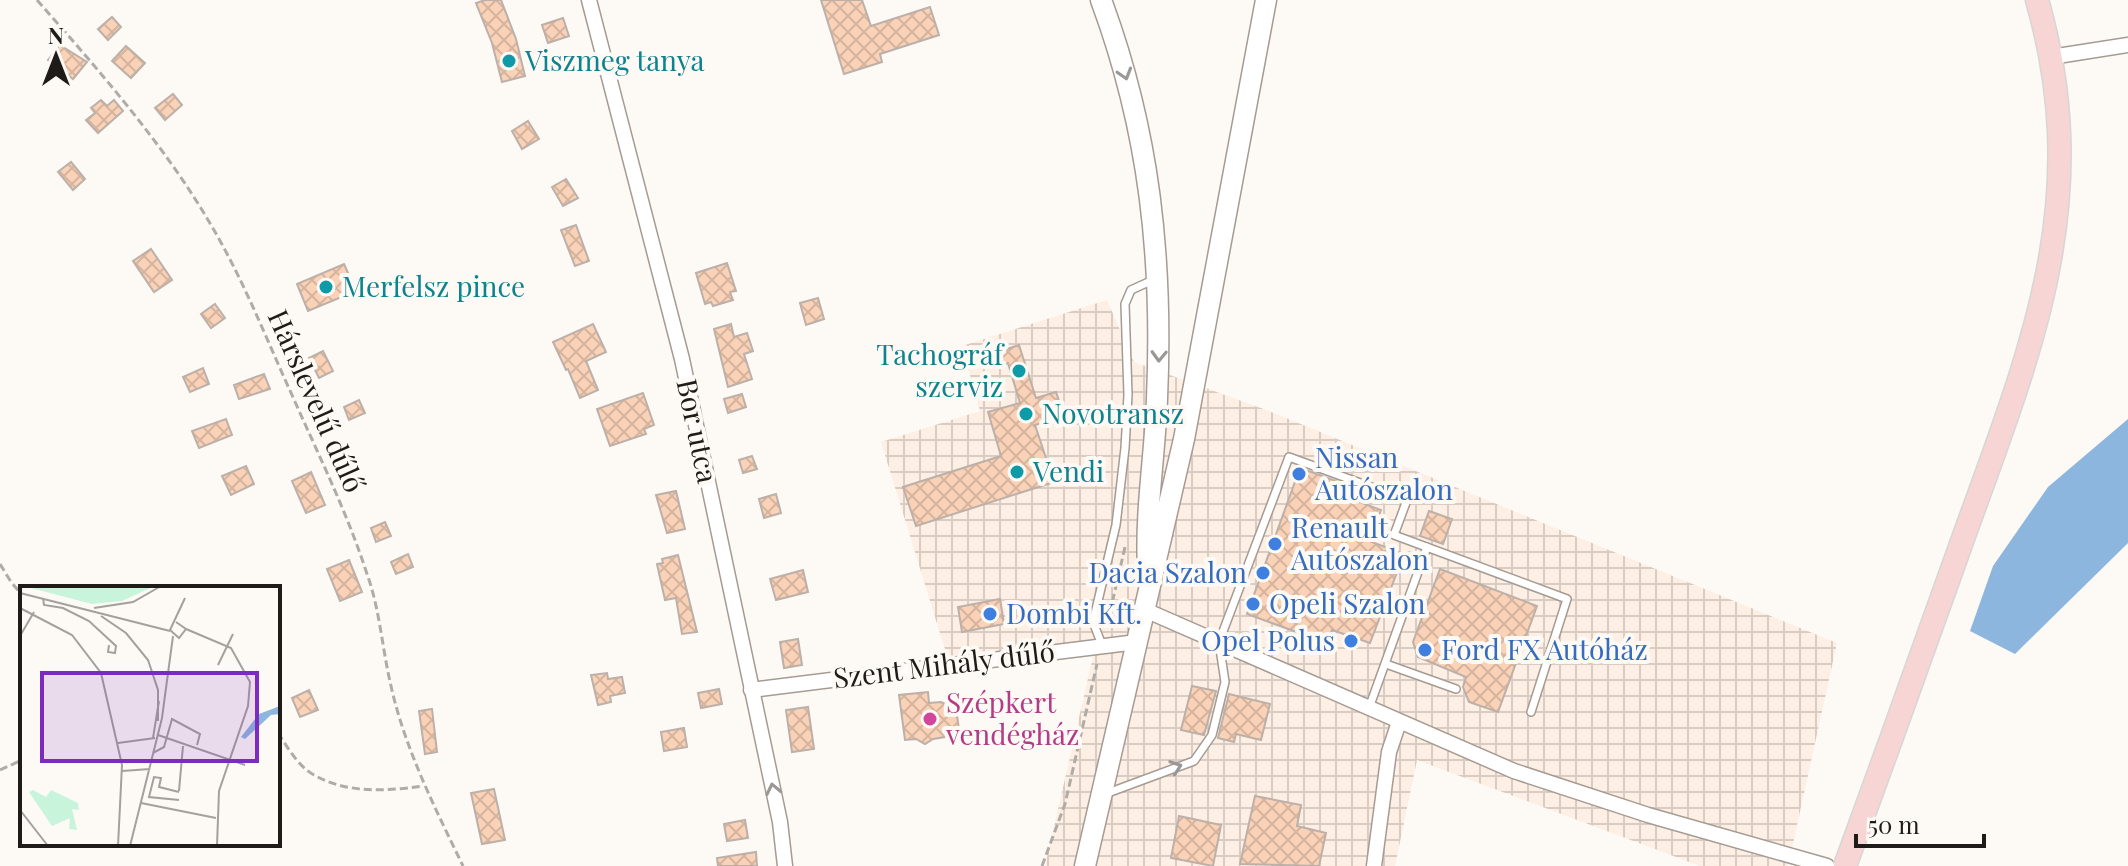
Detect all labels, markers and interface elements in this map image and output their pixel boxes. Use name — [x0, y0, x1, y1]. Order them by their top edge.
north arrow — [16, 16, 96, 96]
text: N — [48, 20, 64, 50]
place label: Viszmeg tanya — [524, 41, 705, 78]
marker: Viszmeg tanya — [500, 52, 518, 70]
one-way arrow — [1116, 67, 1132, 81]
place label: Merfelsz pince — [342, 267, 525, 304]
marker: Merfelsz pince — [317, 278, 335, 296]
street label: Hárslevelű dűlő — [261, 303, 374, 498]
place label: Tachográf szerviz — [876, 335, 1006, 404]
one-way arrow — [1150, 350, 1167, 363]
marker: Tachográf szerviz — [1010, 362, 1028, 380]
street label: Bor utca — [669, 375, 728, 486]
place label: Novotransz — [1042, 394, 1184, 431]
marker: Novotransz — [1017, 405, 1035, 423]
place label: Nissan Autószalon — [1314, 438, 1453, 507]
place label: Vendi — [1032, 452, 1104, 489]
marker: Vendi — [1008, 463, 1026, 481]
marker: Nissan Autószalon — [1290, 465, 1308, 483]
place label: Renault Autószalon — [1290, 508, 1429, 577]
marker: Renault Autószalon — [1266, 535, 1284, 553]
place label: Dacia Szalon — [1088, 553, 1247, 590]
marker: Dacia Szalon — [1254, 564, 1272, 582]
place label: Opeli Szalon — [1269, 584, 1426, 621]
inset map — [20, 586, 280, 846]
place label: Dombi Kft. — [1006, 594, 1142, 631]
marker: Opeli Szalon — [1244, 595, 1262, 613]
marker: Dombi Kft. — [981, 605, 999, 623]
place label: Opel Polus — [1201, 621, 1335, 658]
place label: Ford FX Autóház — [1441, 630, 1648, 667]
street label: Szent Mihály dűlő — [831, 632, 1057, 695]
marker: Opel Polus — [1342, 632, 1360, 650]
marker: Ford FX Autóház — [1416, 641, 1434, 659]
place label: Szépkert vendégház — [945, 683, 1079, 752]
marker: Szépkert vendégház — [921, 710, 939, 728]
one-way arrow — [1168, 760, 1182, 776]
one-way arrow — [765, 783, 782, 796]
scale bar — [1856, 798, 1984, 848]
text: 50 m — [1868, 808, 1920, 840]

